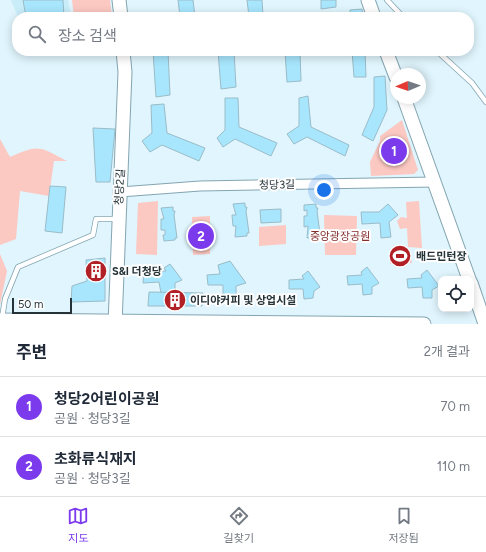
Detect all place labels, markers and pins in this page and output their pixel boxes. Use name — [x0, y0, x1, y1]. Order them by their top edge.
pin: 1 — [381, 136, 407, 166]
pin: 2 — [188, 221, 214, 251]
sports icon: 배드민턴장 — [387, 243, 413, 269]
place label: 배드민턴장 — [416, 250, 467, 263]
building icon: S&I 더청당 — [83, 258, 109, 284]
place label: S&I 더청당 — [112, 265, 162, 278]
building icon: 이디야커피 및 상업시설 — [162, 287, 188, 313]
place label: 이디야커피 및 상업시설 — [190, 294, 296, 307]

